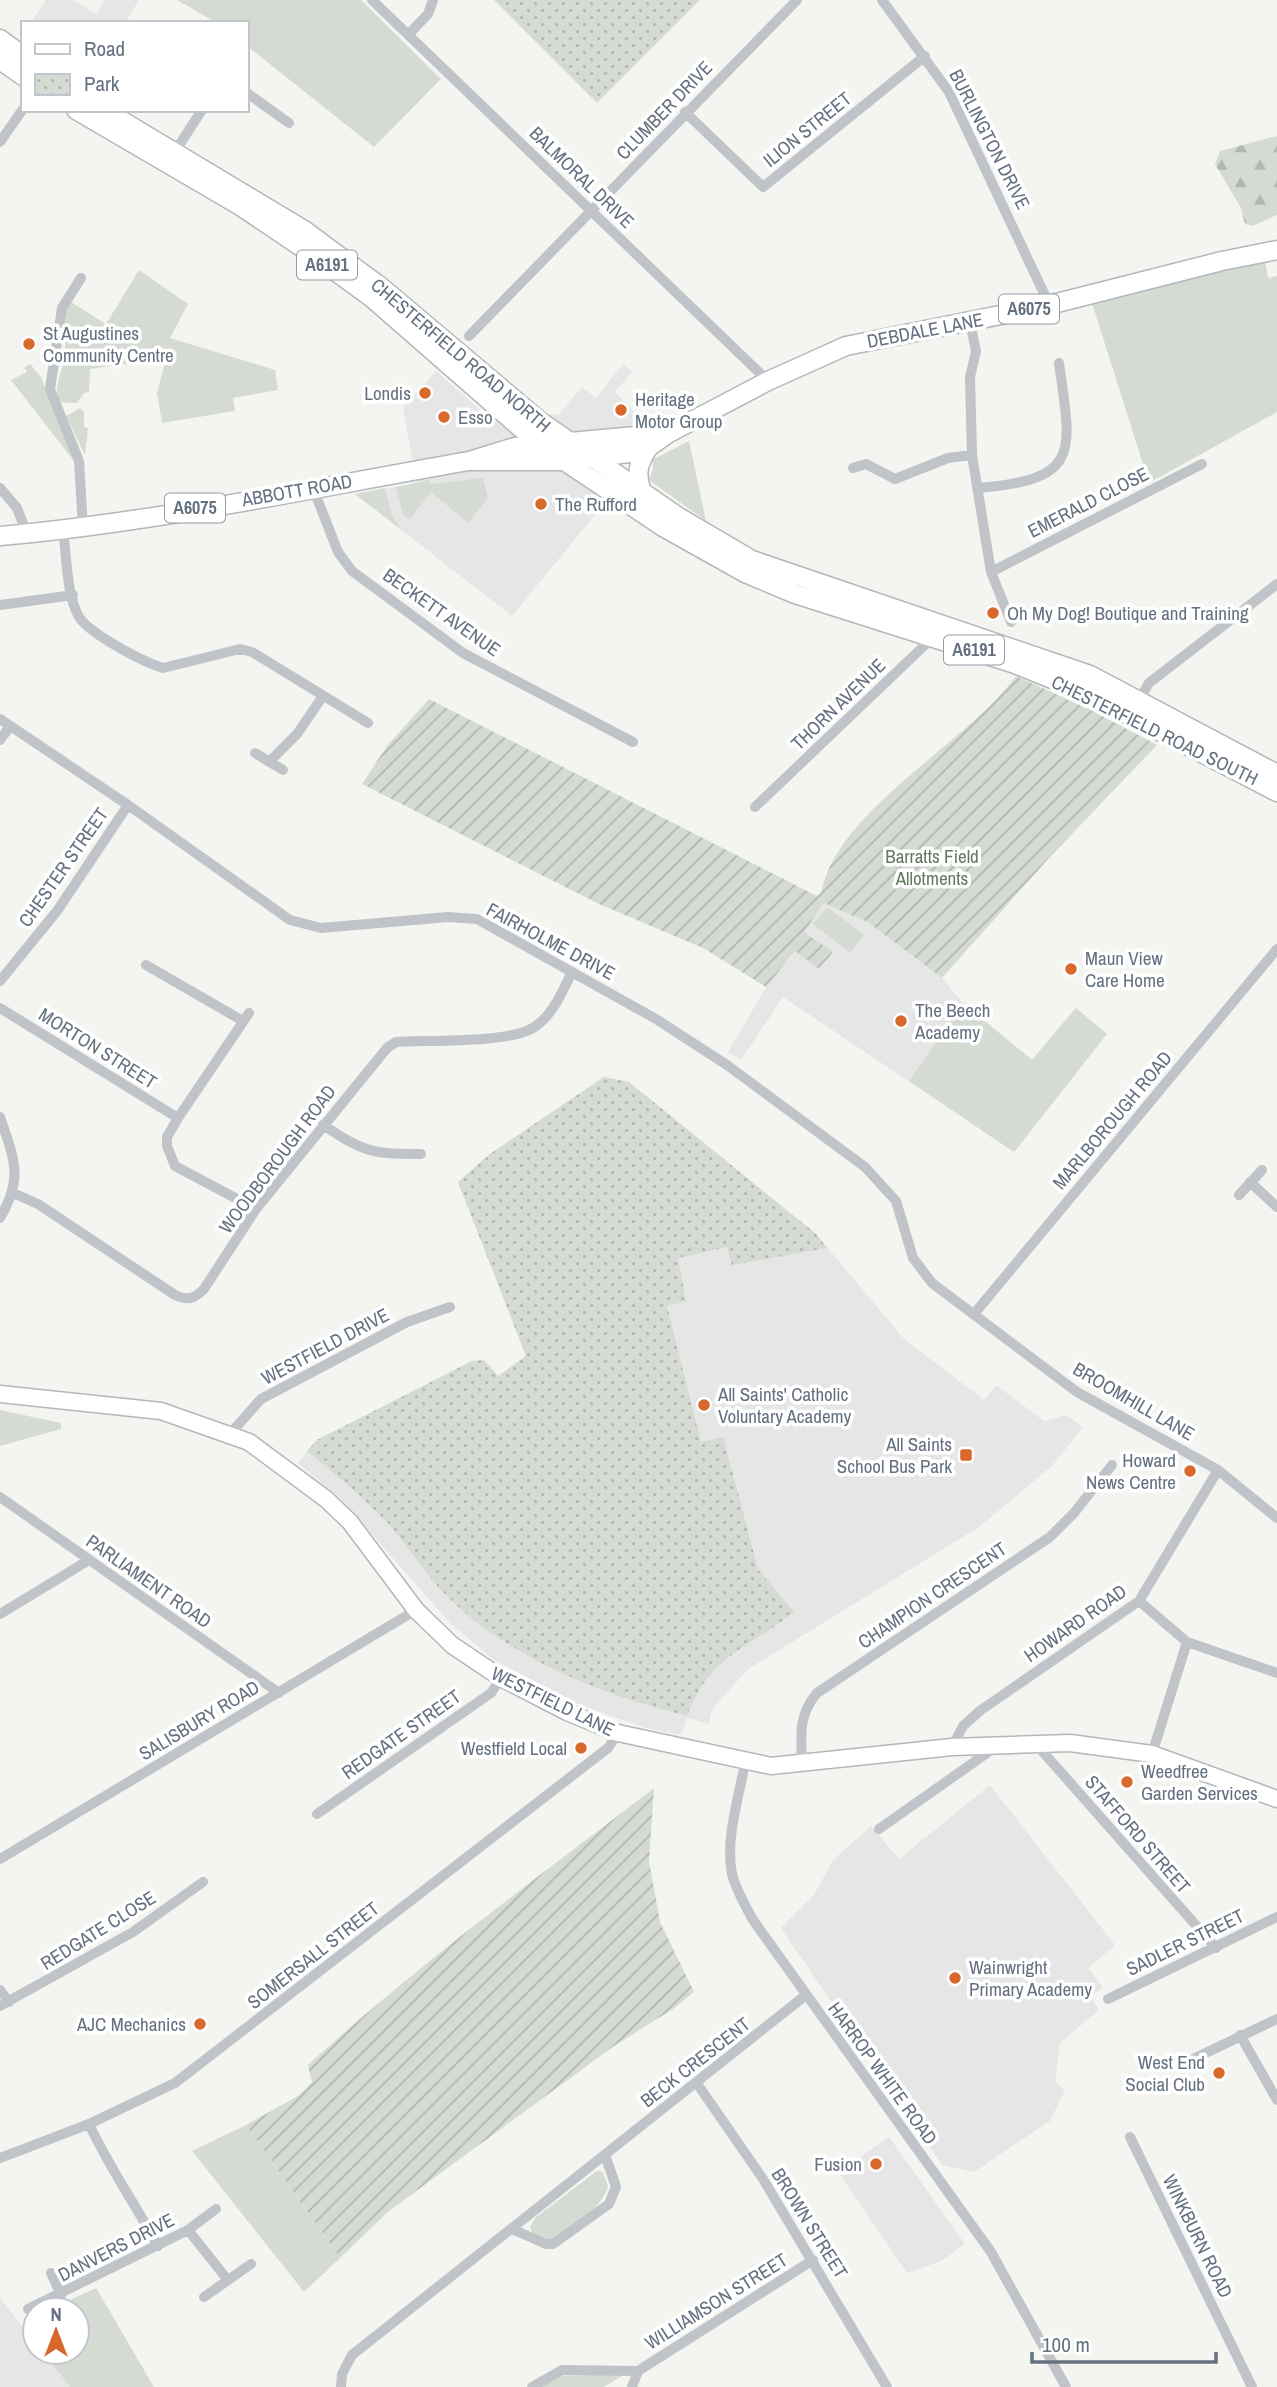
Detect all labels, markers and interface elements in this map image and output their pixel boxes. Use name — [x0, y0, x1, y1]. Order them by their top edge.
legend — [21, 21, 248, 112]
text: Road — [84, 34, 125, 63]
street label: CLUMBER DRIVE — [610, 55, 718, 165]
street label: BURLINGTON DRIVE — [943, 65, 1037, 213]
text: Park — [84, 69, 120, 98]
street label: ILION STREET — [757, 85, 857, 173]
street label: BALMORAL DRIVE — [524, 120, 640, 234]
road number: A6191 — [297, 250, 357, 279]
street label: CHESTERFIELD ROAD NORTH — [366, 272, 556, 438]
road number: A6075 — [999, 295, 1059, 324]
street label: DEBDALE LANE — [865, 306, 985, 354]
place label: St Augustines Community Centre — [43, 320, 174, 368]
marker: St Augustines Community Centre — [21, 336, 37, 352]
place label: Londis — [364, 380, 411, 406]
marker: Londis — [417, 385, 433, 401]
place label: Heritage Motor Group — [635, 386, 722, 434]
marker: Heritage Motor Group — [613, 402, 629, 418]
place label: Esso — [458, 404, 493, 430]
marker: Esso — [436, 409, 452, 425]
street label: EMERALD CLOSE — [1023, 460, 1153, 544]
street label: ABBOTT ROAD — [239, 468, 354, 513]
place label: The Rufford — [555, 491, 637, 517]
road number: A6075 — [165, 494, 225, 522]
marker: The Rufford — [533, 496, 549, 512]
street label: BECKETT AVENUE — [378, 562, 506, 662]
place label: Oh My Dog! Boutique and Training — [1007, 600, 1249, 626]
marker: Oh My Dog! Boutique and Training — [985, 605, 1001, 621]
road number: A6191 — [944, 636, 1004, 664]
street label: THORN AVENUE — [785, 652, 891, 756]
street label: CHESTERFIELD ROAD SOUTH — [1047, 669, 1263, 791]
street label: CHESTER STREET — [12, 802, 114, 932]
park label: Barratts Field Allotments — [885, 843, 979, 891]
street label: FAIRHOLME DRIVE — [482, 896, 620, 986]
place label: Maun View Care Home — [1085, 945, 1165, 993]
marker: Maun View Care Home — [1063, 961, 1079, 977]
place label: The Beech Academy — [914, 997, 990, 1045]
street label: MORTON STREET — [34, 1001, 162, 1095]
marker: The Beech Academy — [893, 1013, 909, 1029]
street label: MARLBOROUGH ROAD — [1046, 1045, 1178, 1195]
street label: WOODBOROUGH ROAD — [212, 1079, 342, 1239]
street label: WESTFIELD DRIVE — [257, 1301, 393, 1391]
street label: BROOMHILL LANE — [1069, 1356, 1199, 1446]
place label: All Saints' Catholic Voluntary Academy — [717, 1381, 852, 1429]
marker: All Saints' Catholic Voluntary Academy — [696, 1397, 712, 1413]
place label: All Saints School Bus Park — [837, 1431, 952, 1479]
marker: All Saints School Bus Park — [958, 1447, 974, 1463]
place label: Howard News Centre — [1086, 1447, 1176, 1495]
marker: Howard News Centre — [1182, 1463, 1198, 1479]
street label: PARLIAMENT ROAD — [81, 1528, 217, 1634]
street label: CHAMPION CRESCENT — [853, 1535, 1012, 1654]
street label: HOWARD ROAD — [1018, 1578, 1132, 1668]
street label: WESTFIELD LANE — [487, 1660, 619, 1742]
street label: SALISBURY ROAD — [134, 1674, 264, 1766]
street label: REDGATE STREET — [336, 1683, 466, 1785]
place label: Westfield Local — [461, 1735, 567, 1761]
marker: Westfield Local — [573, 1740, 589, 1756]
place label: Weedfree Garden Services — [1141, 1758, 1258, 1806]
street label: STAFFORD STREET — [1079, 1769, 1197, 1899]
marker: Weedfree Garden Services — [1119, 1774, 1135, 1790]
street label: REDGATE CLOSE — [35, 1884, 161, 1976]
street label: SOMERSALL STREET — [242, 1895, 385, 2015]
street label: SADLER STREET — [1122, 1902, 1249, 1982]
place label: Wainwright Primary Academy — [969, 1954, 1092, 2002]
marker: Wainwright Primary Academy — [947, 1970, 963, 1986]
street label: HARROP WHITE ROAD — [822, 1996, 944, 2150]
place label: AJC Mechanics — [76, 2011, 186, 2037]
street label: BECK CRESCENT — [635, 2011, 756, 2113]
marker: AJC Mechanics — [192, 2016, 208, 2032]
place label: West End Social Club — [1125, 2049, 1205, 2097]
marker: West End Social Club — [1211, 2065, 1227, 2081]
place label: Fusion — [814, 2151, 862, 2177]
marker: Fusion — [868, 2156, 884, 2172]
street label: BROWN STREET — [766, 2163, 855, 2284]
street label: WINKBURN ROAD — [1157, 2170, 1239, 2302]
street label: DANVERS DRIVE — [53, 2207, 179, 2287]
street label: WILLIAMSON STREET — [640, 2246, 793, 2355]
north arrow — [21, 2296, 91, 2366]
text: N — [50, 2301, 62, 2327]
scale bar — [1032, 2320, 1216, 2364]
text: 100 m — [1042, 2330, 1090, 2359]

